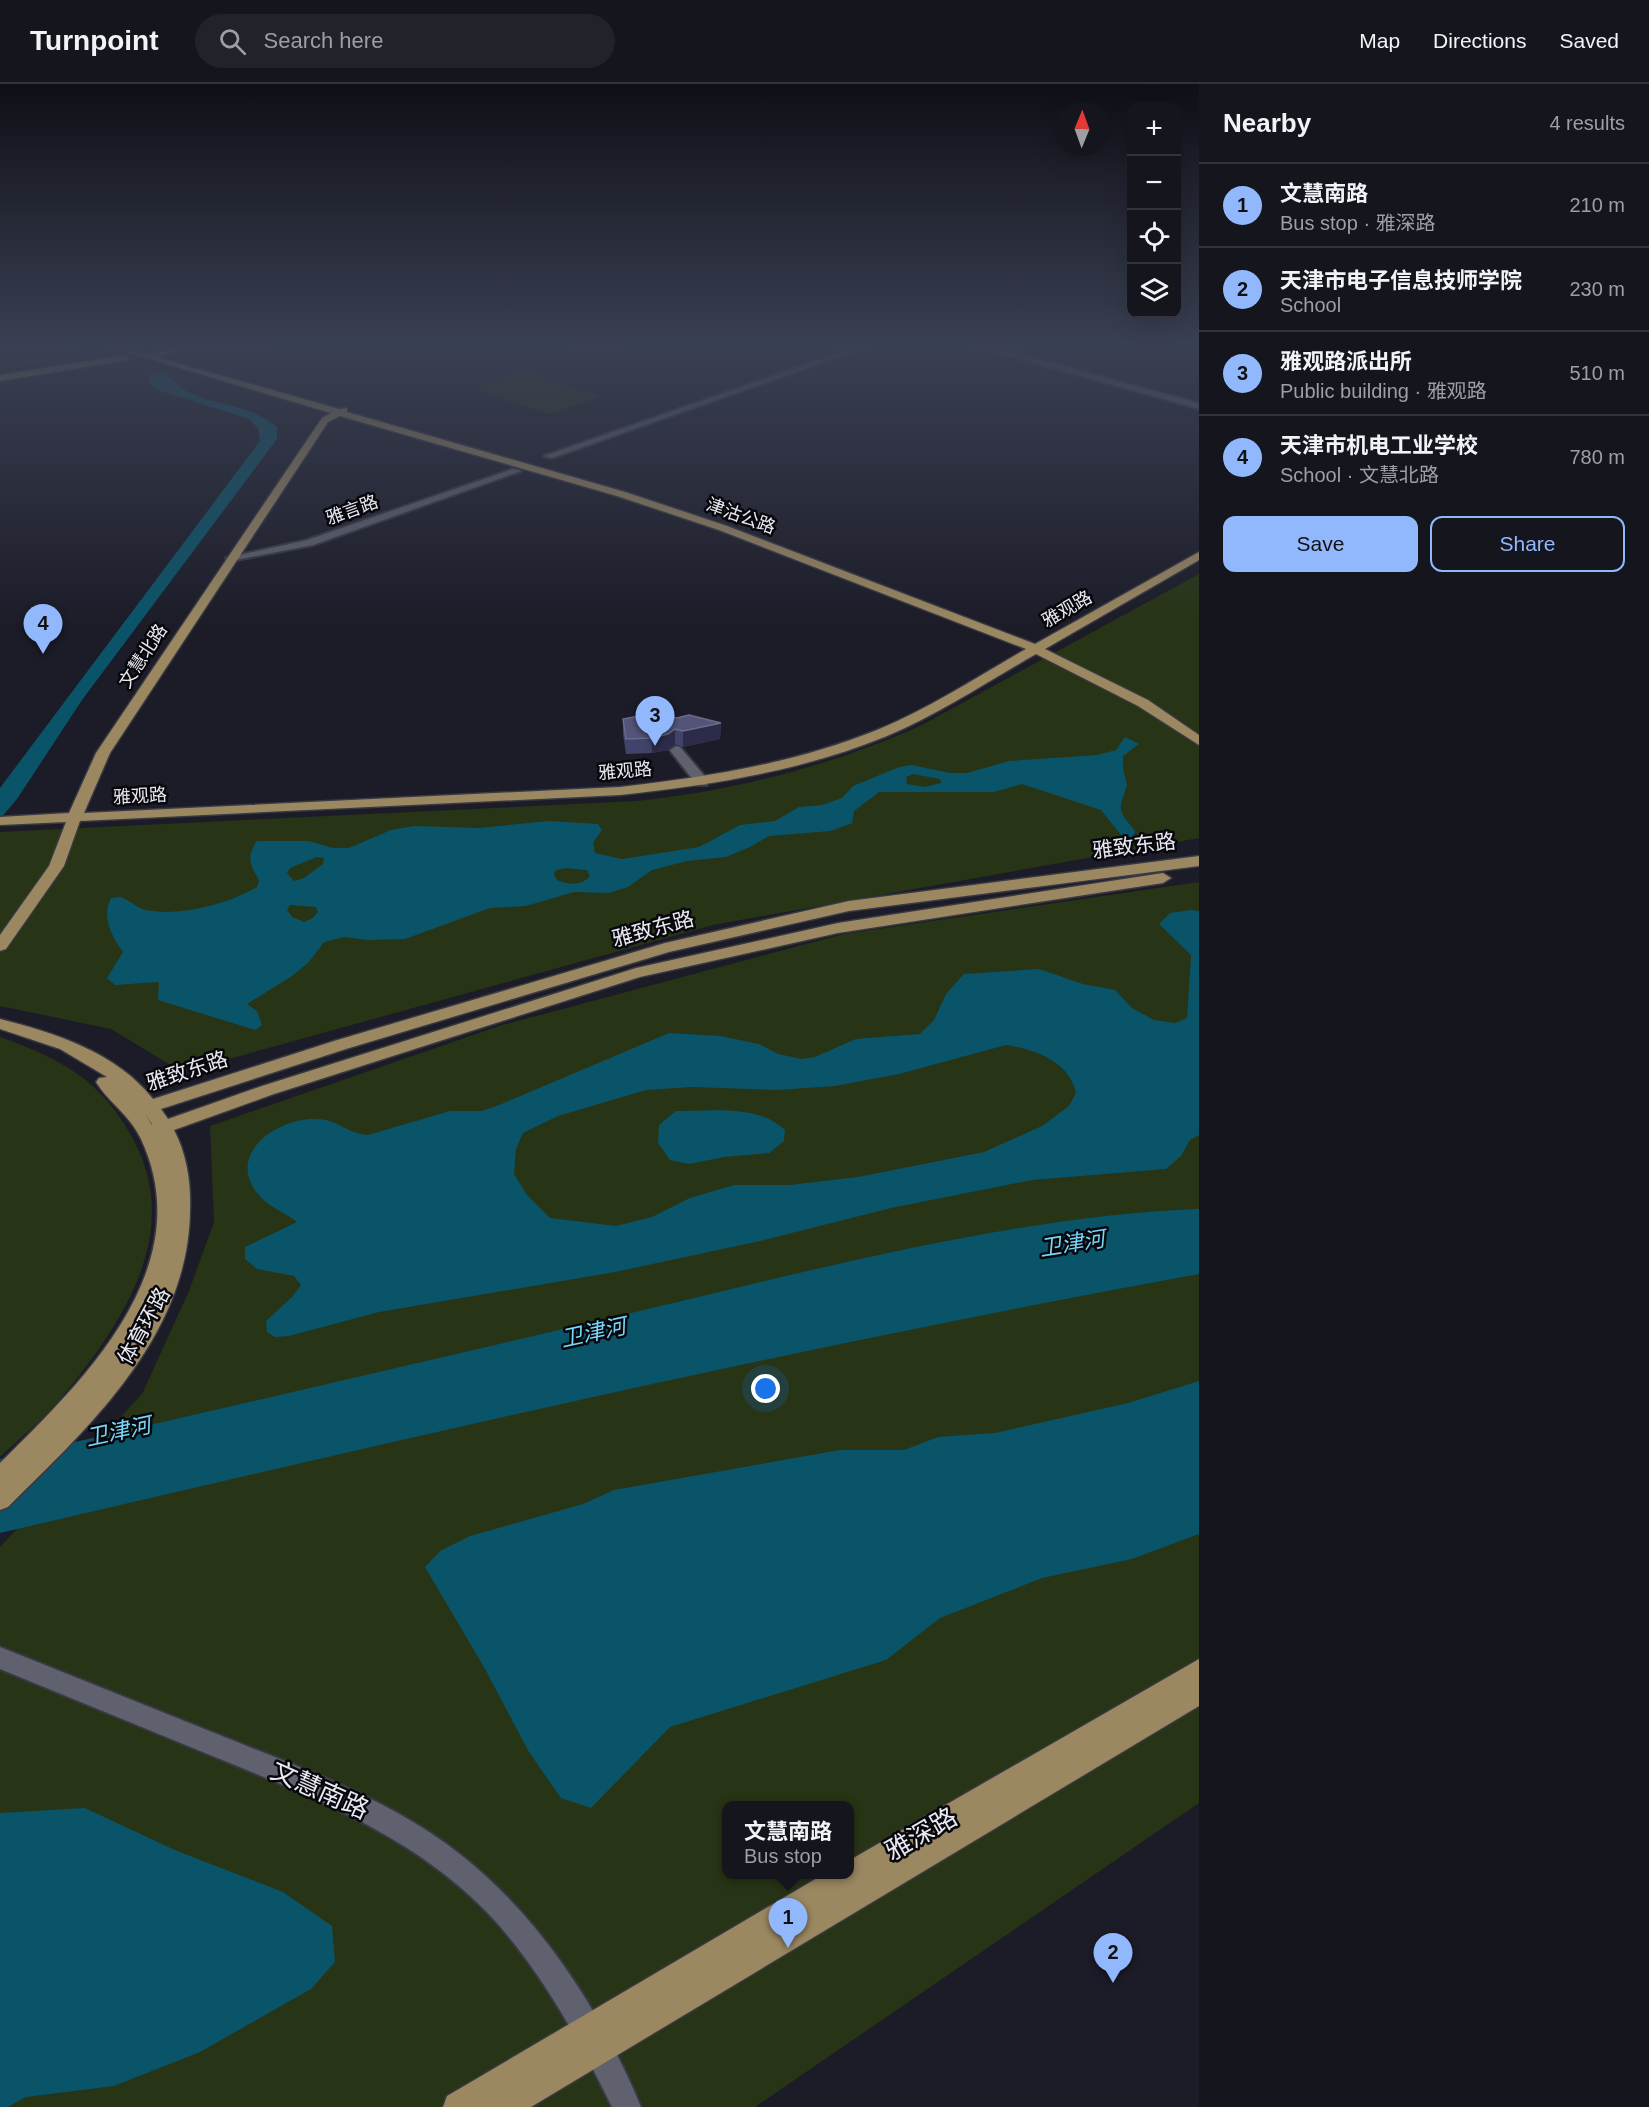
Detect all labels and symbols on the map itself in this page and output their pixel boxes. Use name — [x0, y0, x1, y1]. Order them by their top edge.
north arrow — [1055, 102, 1109, 156]
street label: 雅言路 — [323, 491, 381, 529]
street label: 津沽公路 — [704, 494, 778, 538]
street label: 雅观路 — [1039, 587, 1095, 631]
pin: 4 — [24, 604, 63, 654]
street label: 文慧北路 — [115, 620, 171, 692]
pin: 3 — [636, 696, 674, 746]
street label: 雅观路 — [597, 759, 653, 783]
street label: 雅观路 — [113, 785, 167, 807]
street label: 雅致东路 — [1091, 829, 1177, 862]
street label: 雅致东路 — [609, 907, 696, 950]
street label: 雅致东路 — [143, 1047, 230, 1094]
water label: 卫津河 — [1038, 1225, 1111, 1261]
street label: 体育环路 — [113, 1283, 174, 1368]
water label: 卫津河 — [558, 1313, 632, 1352]
your location — [751, 1374, 780, 1403]
water label: 卫津河 — [83, 1412, 157, 1451]
street label: 文慧南路 — [266, 1755, 374, 1825]
street label: 雅深路 — [880, 1802, 962, 1866]
pin: 1 — [768, 1898, 808, 1948]
pin: 2 — [1094, 1934, 1132, 1983]

